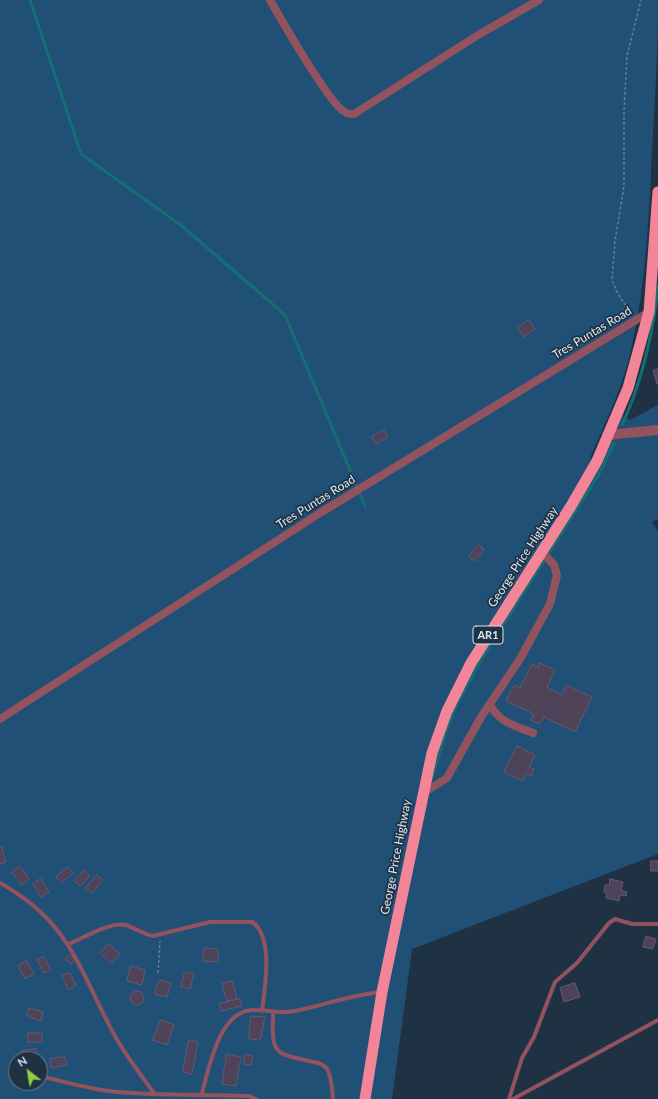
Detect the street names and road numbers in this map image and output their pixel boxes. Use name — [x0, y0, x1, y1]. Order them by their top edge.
street label: Tres Puntas Road — [550, 304, 634, 362]
street label: Tres Puntas Road — [274, 472, 358, 532]
street label: George Price Highway — [485, 504, 561, 610]
road number: AR1 — [473, 626, 503, 644]
street label: George Price Highway — [378, 798, 414, 916]

